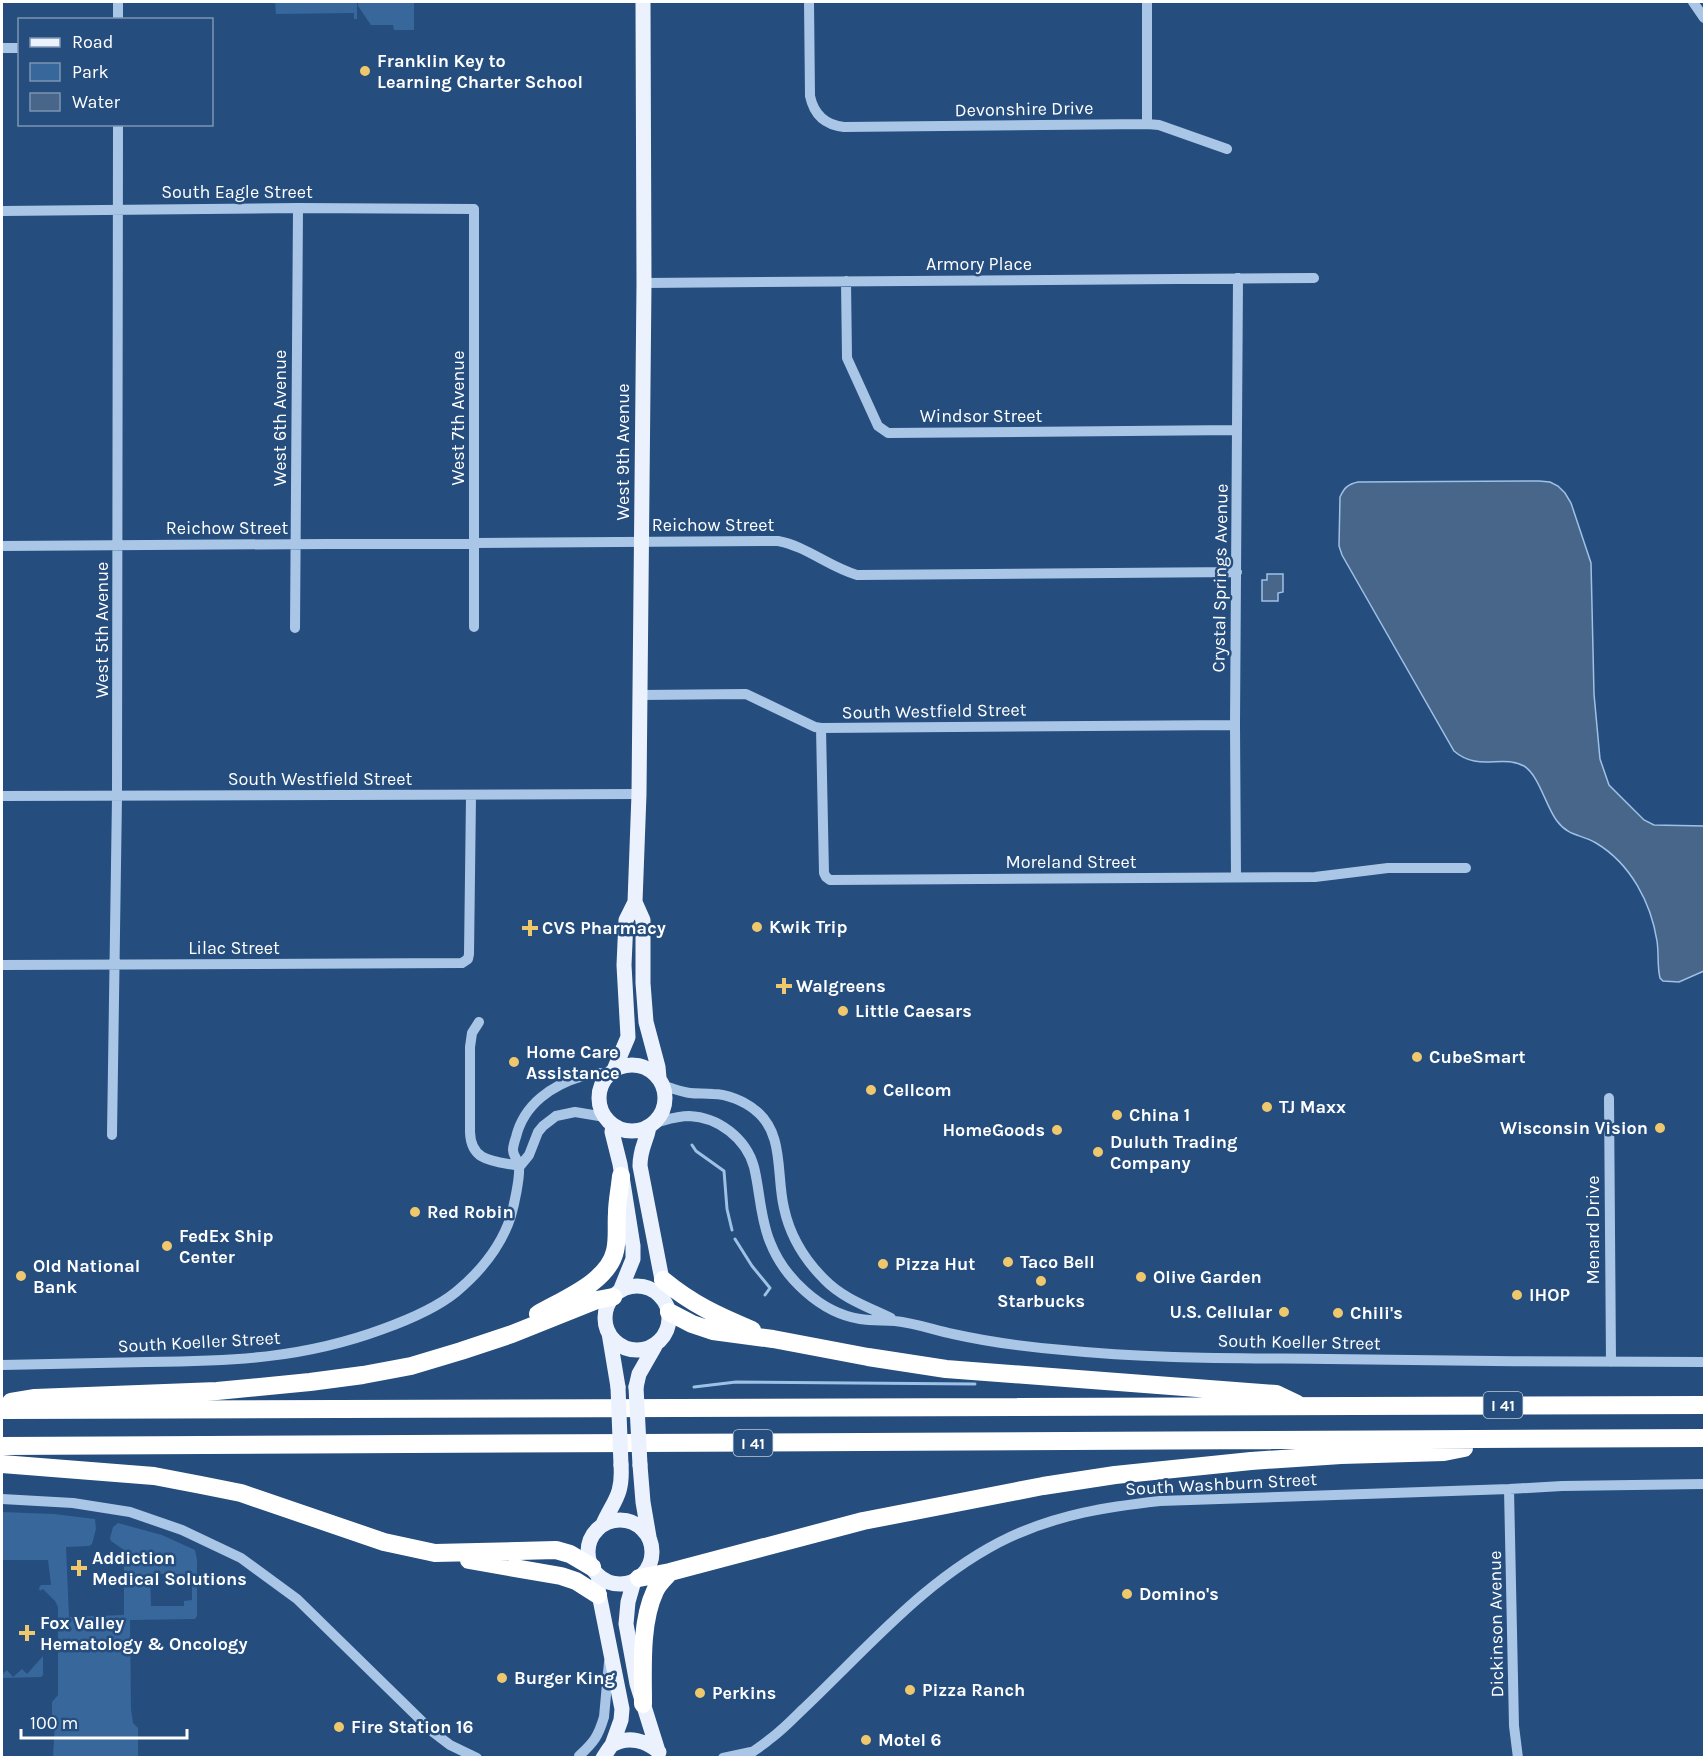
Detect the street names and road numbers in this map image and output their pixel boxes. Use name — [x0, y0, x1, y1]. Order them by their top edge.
street label: Devonshire Drive — [955, 97, 1093, 121]
street label: South Eagle Street — [161, 181, 313, 203]
street label: Armory Place — [926, 253, 1032, 275]
street label: West 6th Avenue — [269, 350, 291, 486]
street label: West 7th Avenue — [447, 351, 469, 485]
street label: West 9th Avenue — [612, 384, 634, 520]
street label: Windsor Street — [920, 405, 1042, 427]
street label: Crystal Springs Avenue — [1207, 483, 1233, 673]
street label: Reichow Street — [652, 514, 774, 536]
street label: Reichow Street — [166, 517, 288, 539]
street label: West 5th Avenue — [91, 562, 113, 698]
street label: South Westfield Street — [841, 698, 1027, 724]
street label: South Westfield Street — [228, 768, 413, 790]
street label: Moreland Street — [1006, 851, 1137, 873]
street label: Lilac Street — [188, 937, 280, 959]
street label: Menard Drive — [1582, 1176, 1604, 1284]
street label: South Koeller Street — [117, 1327, 281, 1357]
street label: South Koeller Street — [1217, 1330, 1381, 1354]
road number: I 41 — [1484, 1392, 1522, 1418]
road number: I 41 — [734, 1430, 772, 1456]
street label: South Washburn Street — [1125, 1468, 1318, 1500]
street label: Dickinson Avenue — [1484, 1551, 1508, 1697]

